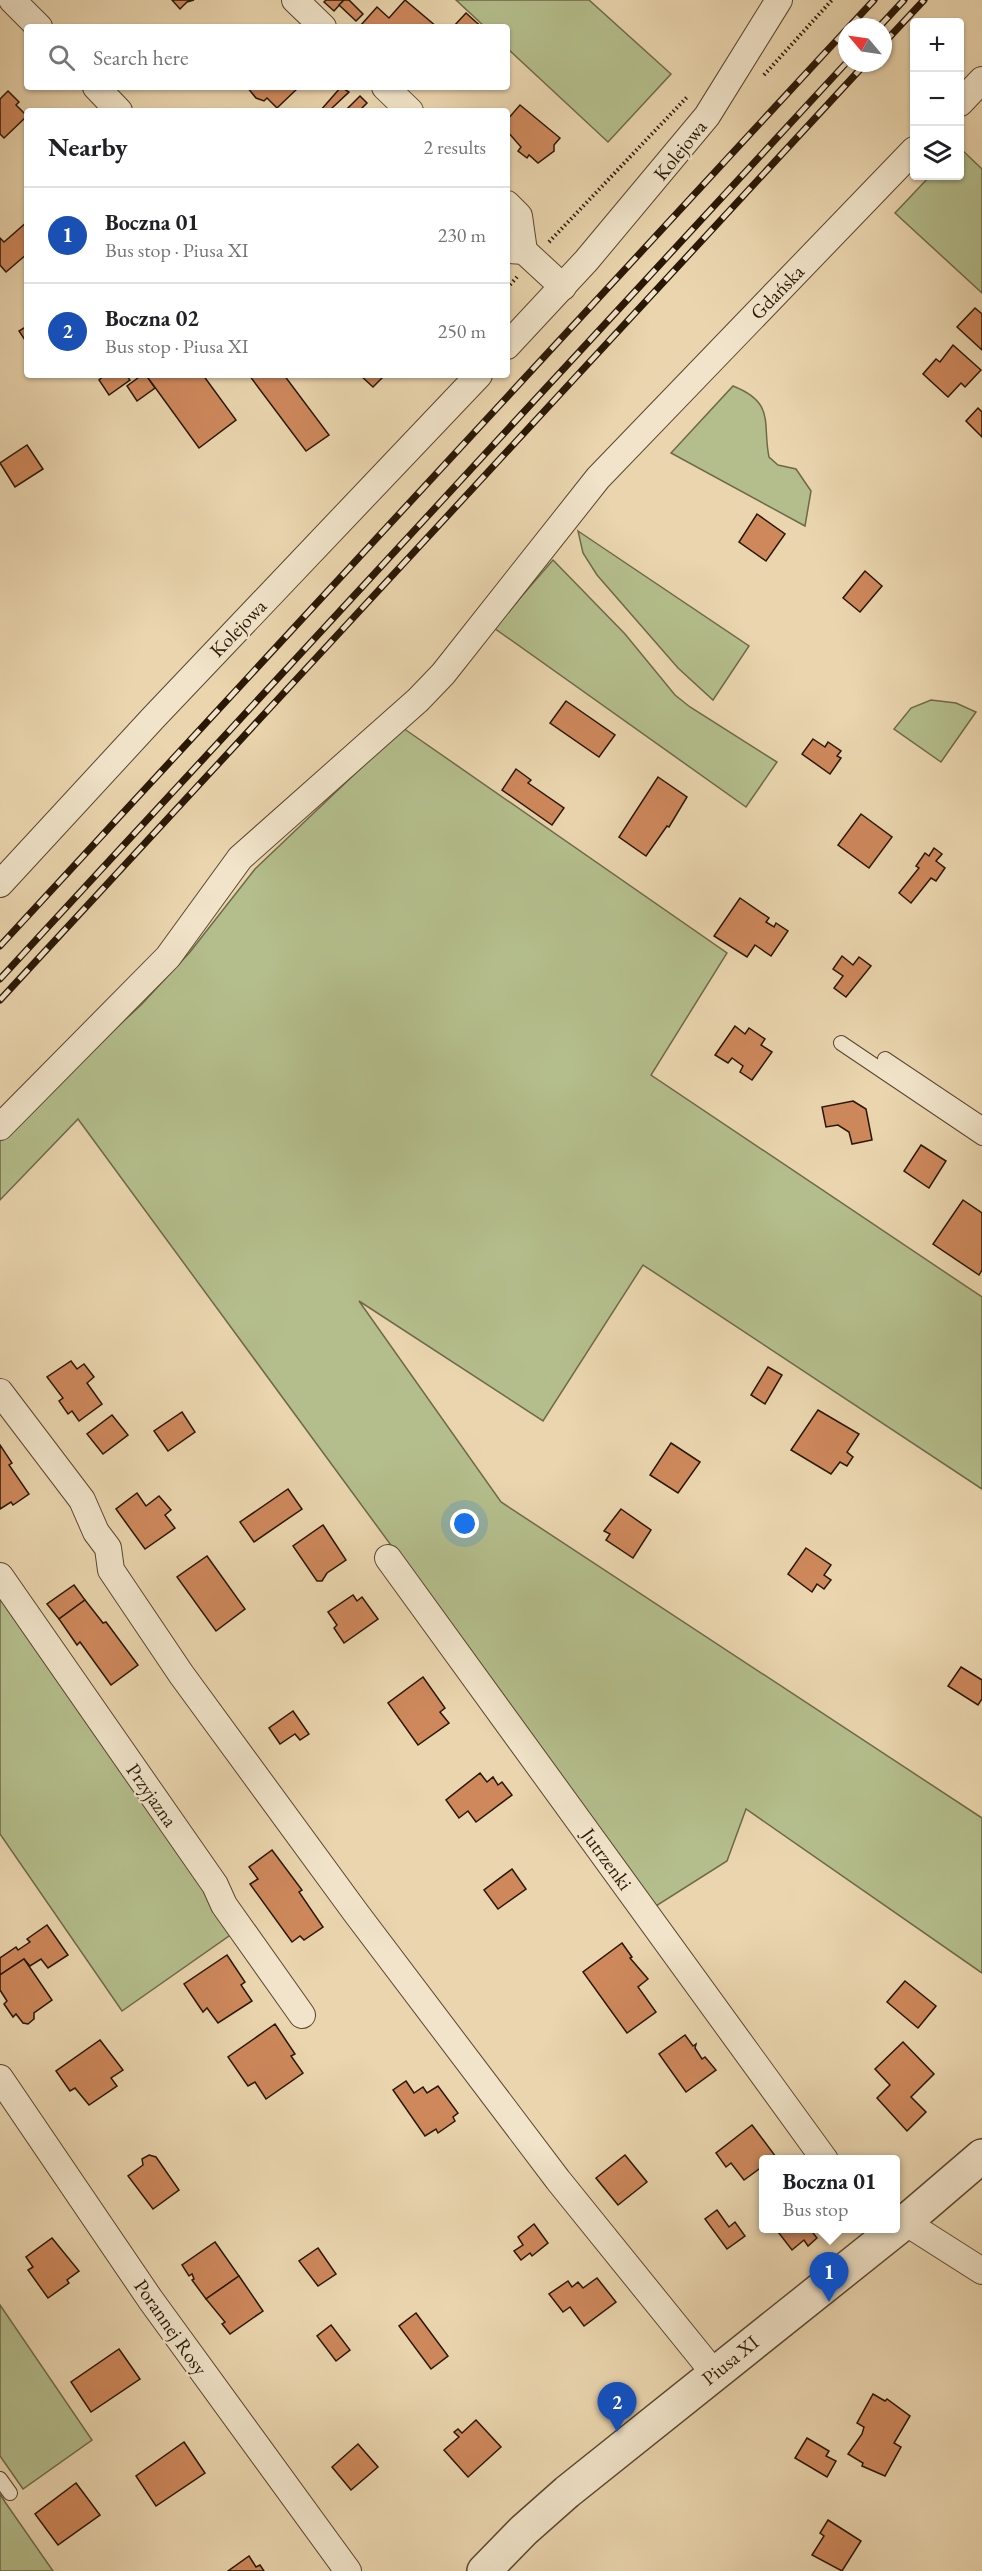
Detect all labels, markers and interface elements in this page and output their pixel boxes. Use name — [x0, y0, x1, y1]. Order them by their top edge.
north arrow — [838, 18, 892, 72]
map controls — [910, 18, 964, 180]
button: + — [910, 18, 964, 72]
search box — [24, 24, 510, 90]
icon: search — [45, 41, 78, 74]
text: Search here — [93, 43, 188, 72]
button: − — [910, 72, 964, 126]
street label: Kolejowa — [647, 114, 713, 186]
button: layers — [910, 126, 964, 180]
text: Nearby — [48, 130, 128, 164]
text: 2 results — [423, 134, 486, 160]
text: Boczna 01 — [105, 208, 199, 237]
text: 1 — [62, 222, 73, 248]
text: 230 m — [438, 222, 486, 248]
text: Bus stop · Piusa XI — [105, 237, 249, 263]
street label: Gdańska — [744, 259, 810, 325]
text: Boczna 02 — [105, 304, 199, 333]
text: 2 — [62, 318, 73, 344]
text: 250 m — [438, 318, 486, 344]
text: Bus stop · Piusa XI — [105, 333, 249, 359]
street label: Kolejowa — [204, 593, 272, 663]
your location — [450, 1509, 479, 1538]
street label: Przyjazna — [121, 1758, 183, 1832]
street label: Jutrzenki — [575, 1821, 638, 1895]
popup — [759, 2155, 900, 2233]
text: Boczna 01 — [783, 2167, 876, 2196]
text: Bus stop — [783, 2196, 848, 2222]
pin: 1 — [810, 2252, 848, 2302]
street label: Porannej Rosy — [128, 2274, 214, 2380]
street label: Piusa XI — [696, 2329, 764, 2391]
pin: 2 — [598, 2382, 636, 2432]

